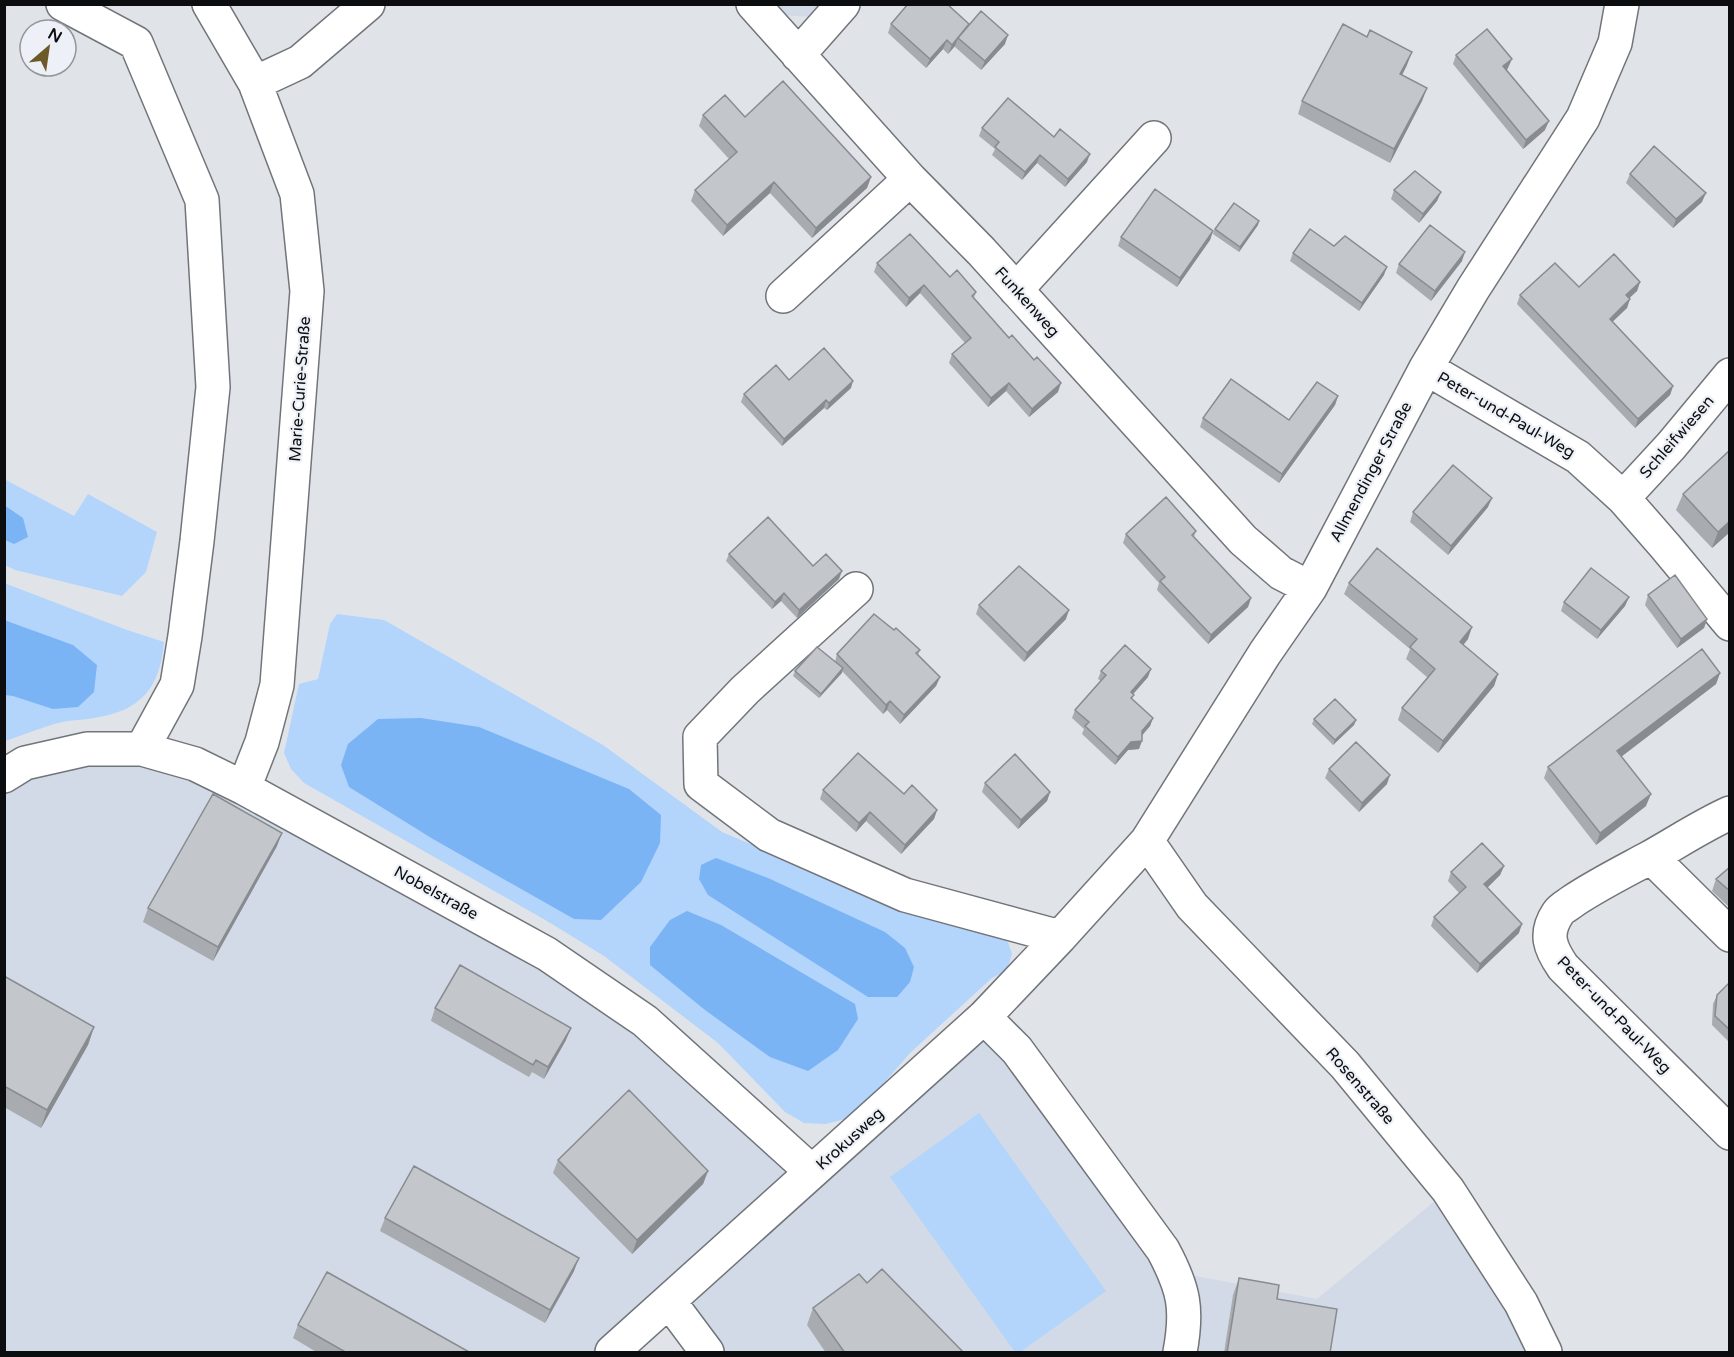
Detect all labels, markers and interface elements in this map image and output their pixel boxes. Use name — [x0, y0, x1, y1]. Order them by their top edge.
north arrow — [18, 18, 78, 78]
text: N — [44, 24, 65, 48]
street label: Funkenweg — [990, 263, 1064, 341]
street label: Marie-Curie-Straße — [285, 316, 315, 462]
street label: Peter-und-Paul-Weg — [1434, 367, 1578, 463]
street label: Schleifwiesen — [1636, 391, 1718, 483]
street label: Allmendinger Straße — [1326, 398, 1416, 546]
street label: Nobelstraße — [390, 862, 482, 924]
street label: Peter-und-Paul-Weg — [1553, 952, 1675, 1078]
street label: Rosenstraße — [1321, 1044, 1399, 1128]
street label: Krokusweg — [812, 1103, 888, 1175]

